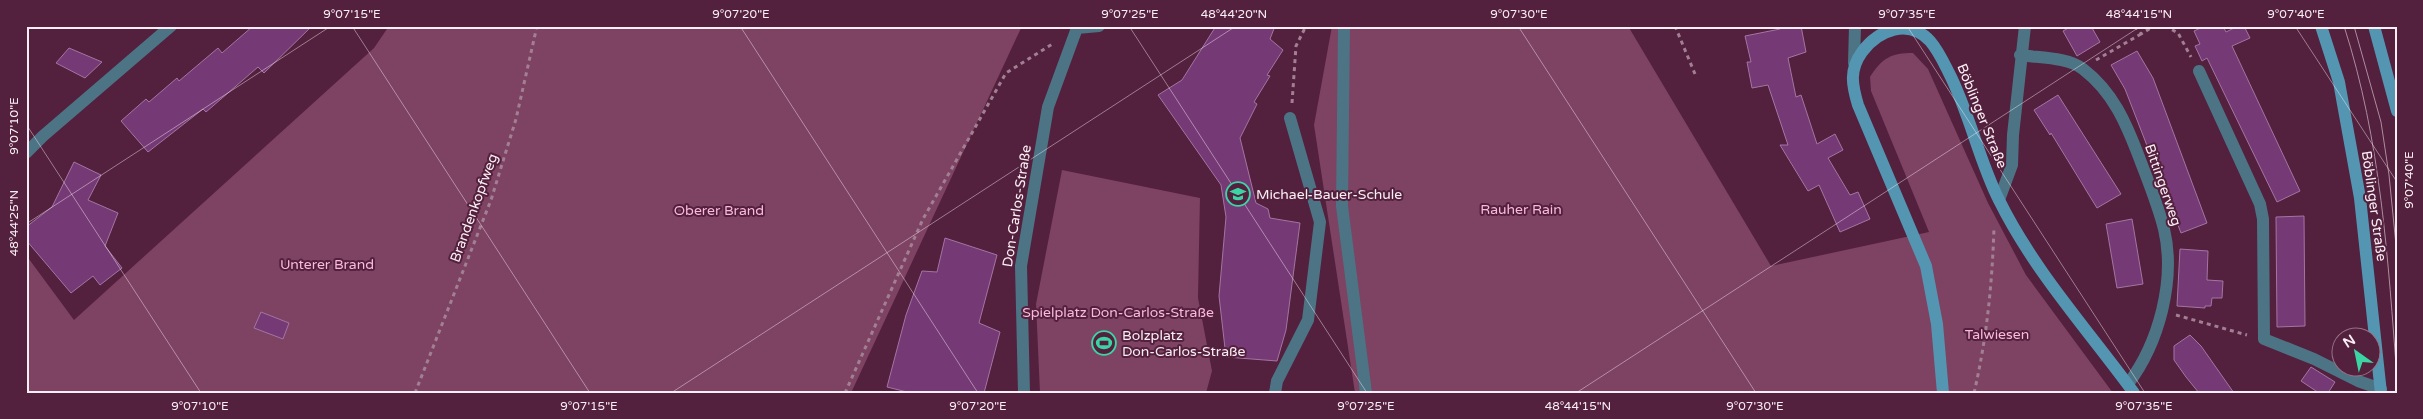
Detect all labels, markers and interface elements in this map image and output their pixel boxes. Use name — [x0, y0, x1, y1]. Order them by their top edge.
text: 9°07'15"E — [323, 7, 381, 21]
text: 9°07'20"E — [712, 7, 770, 21]
text: 9°07'25"E — [1101, 7, 1159, 21]
text: 48°44'20"N — [1201, 7, 1267, 21]
text: 9°07'30"E — [1490, 7, 1548, 21]
text: 9°07'35"E — [1878, 7, 1936, 21]
text: 48°44'15"N — [2106, 7, 2172, 21]
text: 9°07'40"E — [2267, 7, 2325, 21]
street label: Böblinger Straße — [1953, 61, 2011, 171]
text: 9°07'10"E — [7, 97, 21, 155]
street label: Bittingerweg — [2141, 142, 2185, 228]
street label: Don-Carlos-Straße — [999, 144, 1035, 268]
street label: Böblinger Straße — [2358, 150, 2390, 262]
street label: Brandenkopfweg — [446, 151, 502, 265]
text: 9°07'40"E — [2402, 151, 2416, 209]
school or university icon: Michael-Bauer-Schule — [1225, 181, 1251, 207]
place label: Michael-Bauer-Schule — [1256, 186, 1402, 203]
text: 48°44'25"N — [7, 190, 21, 256]
park label: Rauher Rain — [1480, 201, 1562, 218]
park label: Oberer Brand — [674, 202, 764, 219]
park label: Unterer Brand — [280, 256, 374, 273]
park label: Spielplatz Don-Carlos-Straße — [1022, 304, 1214, 321]
park label: Talwiesen — [1965, 326, 2029, 343]
north arrow — [2330, 326, 2380, 376]
place label: Bolzplatz Don-Carlos-Straße — [1122, 327, 1246, 360]
sports icon: Bolzplatz Don-Carlos-Straße — [1091, 330, 1117, 356]
text: N — [2340, 331, 2359, 352]
text: 9°07'10"E — [171, 399, 229, 413]
text: 9°07'15"E — [560, 399, 618, 413]
text: 9°07'20"E — [949, 399, 1007, 413]
text: 9°07'25"E — [1337, 399, 1395, 413]
text: 48°44'15"N — [1545, 399, 1611, 413]
text: 9°07'30"E — [1726, 399, 1784, 413]
text: 9°07'35"E — [2115, 399, 2173, 413]

